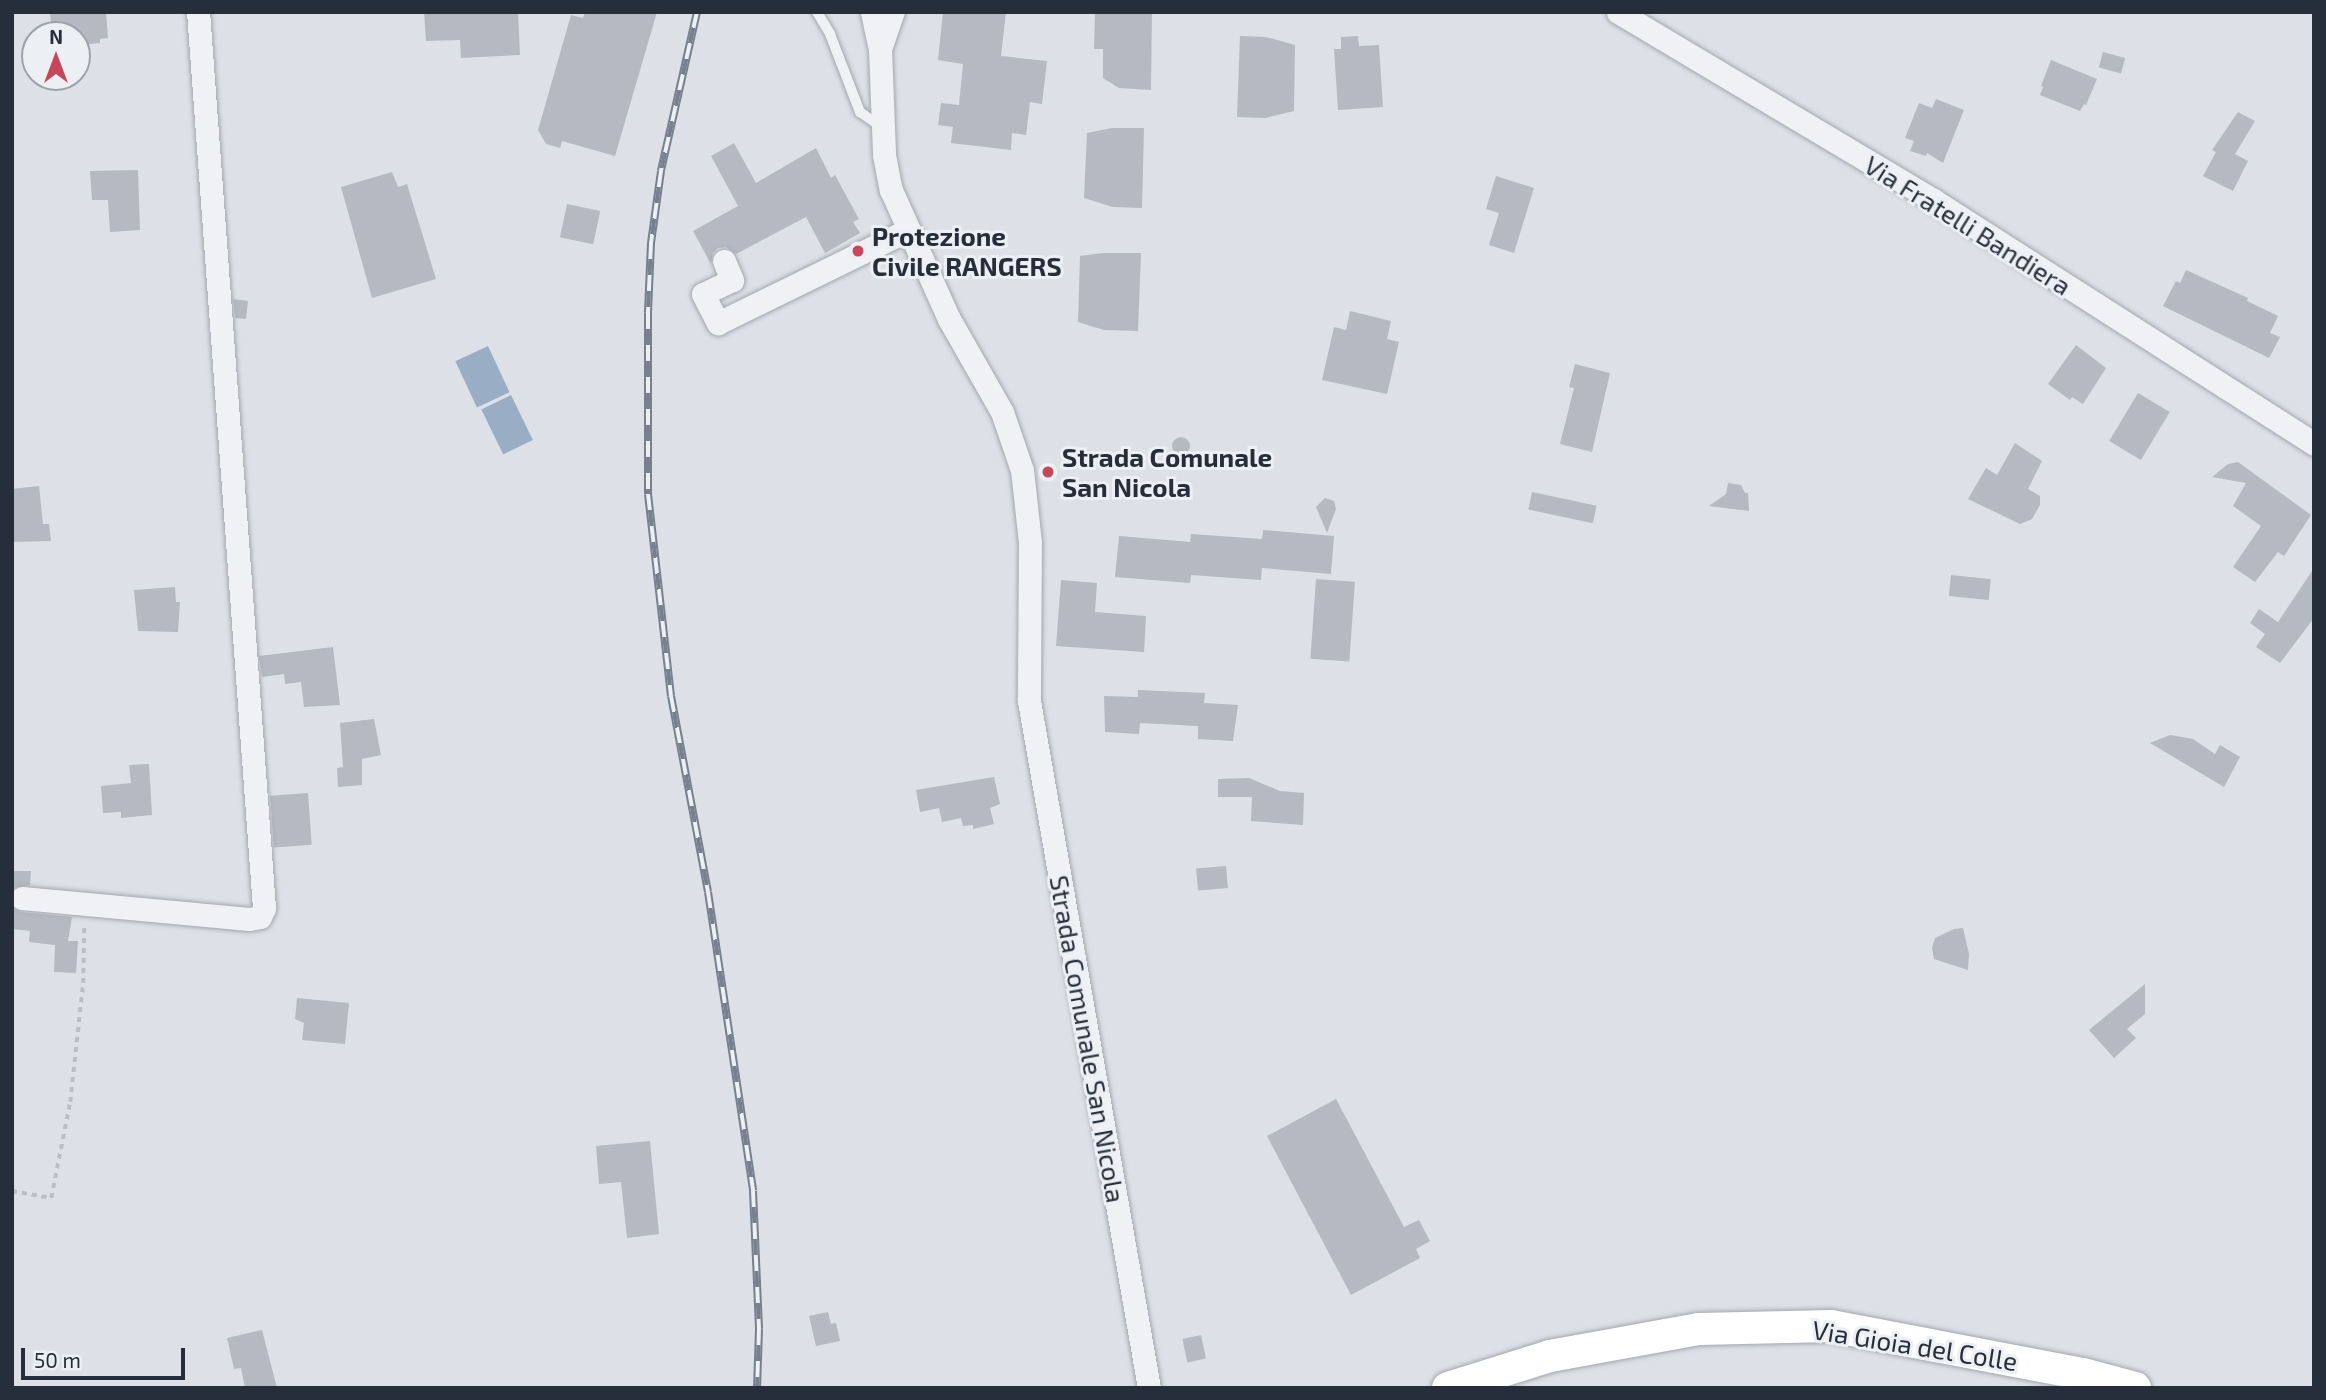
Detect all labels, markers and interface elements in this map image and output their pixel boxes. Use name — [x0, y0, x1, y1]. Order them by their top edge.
north arrow — [21, 21, 91, 91]
text: N — [49, 25, 63, 48]
street label: Via Fratelli Bandiera — [1859, 149, 2077, 301]
place label: Protezione Civile RANGERS — [872, 220, 1062, 282]
marker: Protezione Civile RANGERS — [850, 243, 866, 259]
place label: Strada Comunale San Nicola — [1062, 441, 1272, 503]
marker: Strada Comunale San Nicola — [1040, 464, 1056, 480]
street label: Strada Comunale San Nicola — [1044, 873, 1132, 1205]
street label: Via Gioia del Colle — [1810, 1313, 2020, 1377]
scale bar — [24, 1334, 189, 1378]
text: 50 m — [34, 1347, 81, 1372]

